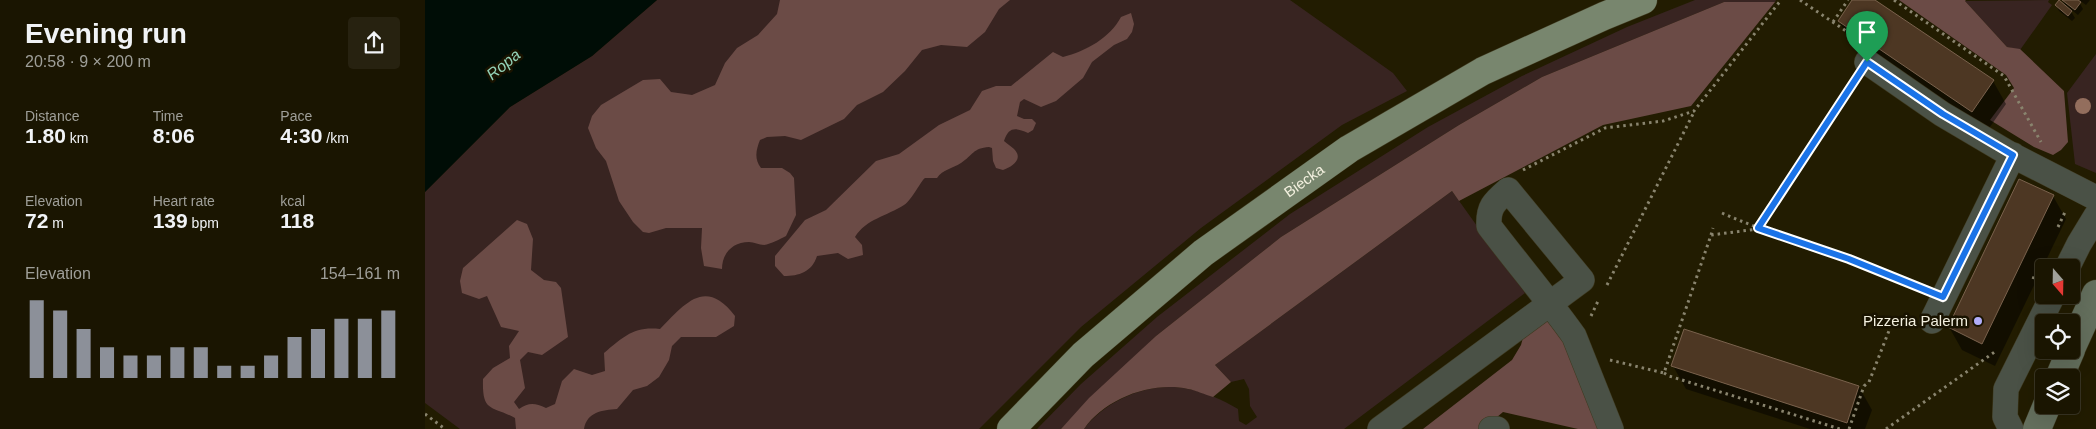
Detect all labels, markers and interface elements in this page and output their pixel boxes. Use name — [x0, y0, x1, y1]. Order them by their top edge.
pin — [1846, 11, 1888, 62]
button: share — [348, 17, 400, 69]
text: Evening run — [25, 18, 187, 49]
icon: arrive — [1853, 18, 1881, 46]
water label: Ropa — [483, 46, 524, 83]
text: 20:58 · 9 × 200 m — [25, 53, 151, 70]
text: Distance — [25, 108, 79, 124]
text: Time — [153, 108, 183, 124]
text: Pace — [280, 108, 312, 124]
text: 1.80 — [25, 124, 66, 147]
text: 8:06 — [153, 124, 195, 147]
text: 4:30 — [280, 124, 322, 147]
text: km — [66, 130, 88, 146]
text: /km — [322, 130, 349, 146]
street label: Biecka — [1281, 160, 1328, 200]
text: Elevation — [25, 193, 83, 209]
text: Heart rate — [153, 193, 215, 209]
text: kcal — [280, 193, 305, 209]
text: 72 — [25, 209, 48, 232]
text: 139 — [153, 209, 188, 232]
text: 118 — [280, 209, 314, 232]
text: m — [48, 215, 64, 231]
text: bpm — [188, 215, 219, 231]
north arrow — [2035, 259, 2080, 304]
map controls — [2035, 259, 2080, 414]
text: Elevation — [25, 265, 91, 282]
text: 154–161 m — [320, 265, 400, 282]
place label: Pizzeria Palerm — [1863, 312, 1968, 329]
button: locate — [2035, 314, 2080, 359]
marker: Pizzeria Palerm — [1972, 315, 1984, 327]
button: layers — [2035, 369, 2080, 414]

